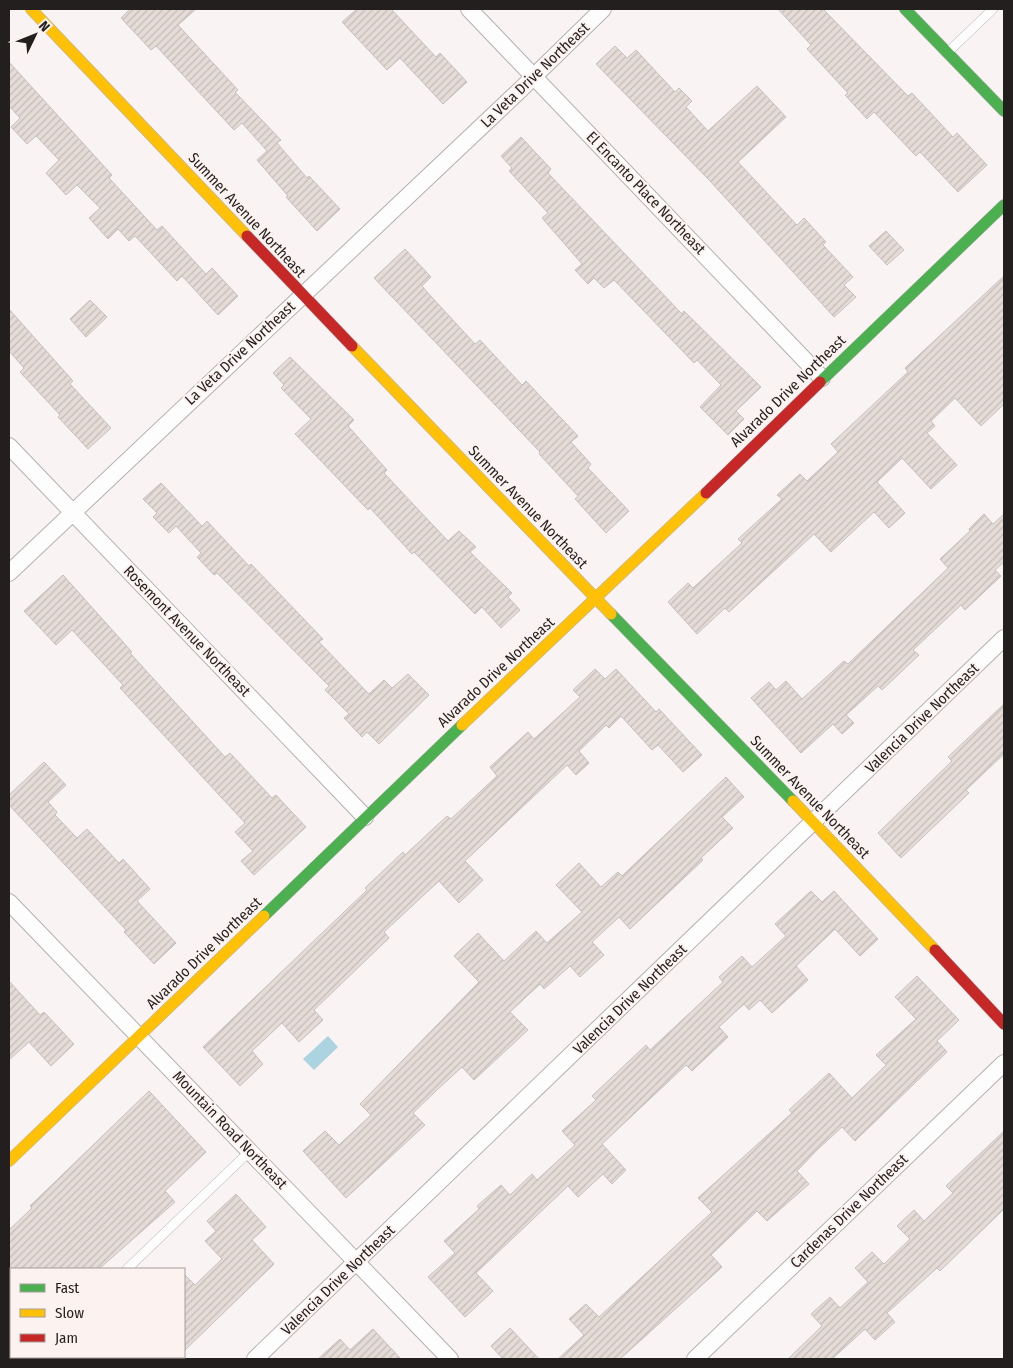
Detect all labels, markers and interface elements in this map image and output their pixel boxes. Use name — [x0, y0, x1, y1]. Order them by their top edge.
north arrow — [10, 10, 60, 60]
text: N — [35, 18, 53, 35]
street label: La Veta Drive Northeast — [477, 18, 593, 131]
street label: El Encanto Place Northeast — [583, 128, 709, 258]
street label: Summer Avenue Northeast — [184, 149, 310, 281]
street label: La Veta Drive Northeast — [181, 297, 299, 409]
street label: Alvarado Drive Northeast — [727, 331, 849, 451]
street label: Summer Avenue Northeast — [465, 442, 591, 572]
street label: Rosemont Avenue Northeast — [120, 562, 254, 700]
street label: Alvarado Drive Northeast — [434, 613, 558, 731]
street label: Valencia Drive Northeast — [862, 659, 983, 777]
street label: Summer Avenue Northeast — [747, 732, 873, 862]
street label: Alvarado Drive Northeast — [143, 893, 265, 1013]
street label: Valencia Drive Northeast — [570, 940, 691, 1058]
street label: Mountain Road Northeast — [169, 1067, 291, 1193]
street label: Cardenas Drive Northeast — [787, 1150, 912, 1272]
street label: Valencia Drive Northeast — [278, 1221, 399, 1339]
legend — [10, 1268, 185, 1358]
text: Fast — [55, 1279, 79, 1297]
text: Slow — [55, 1304, 84, 1322]
text: Jam — [55, 1329, 78, 1347]

